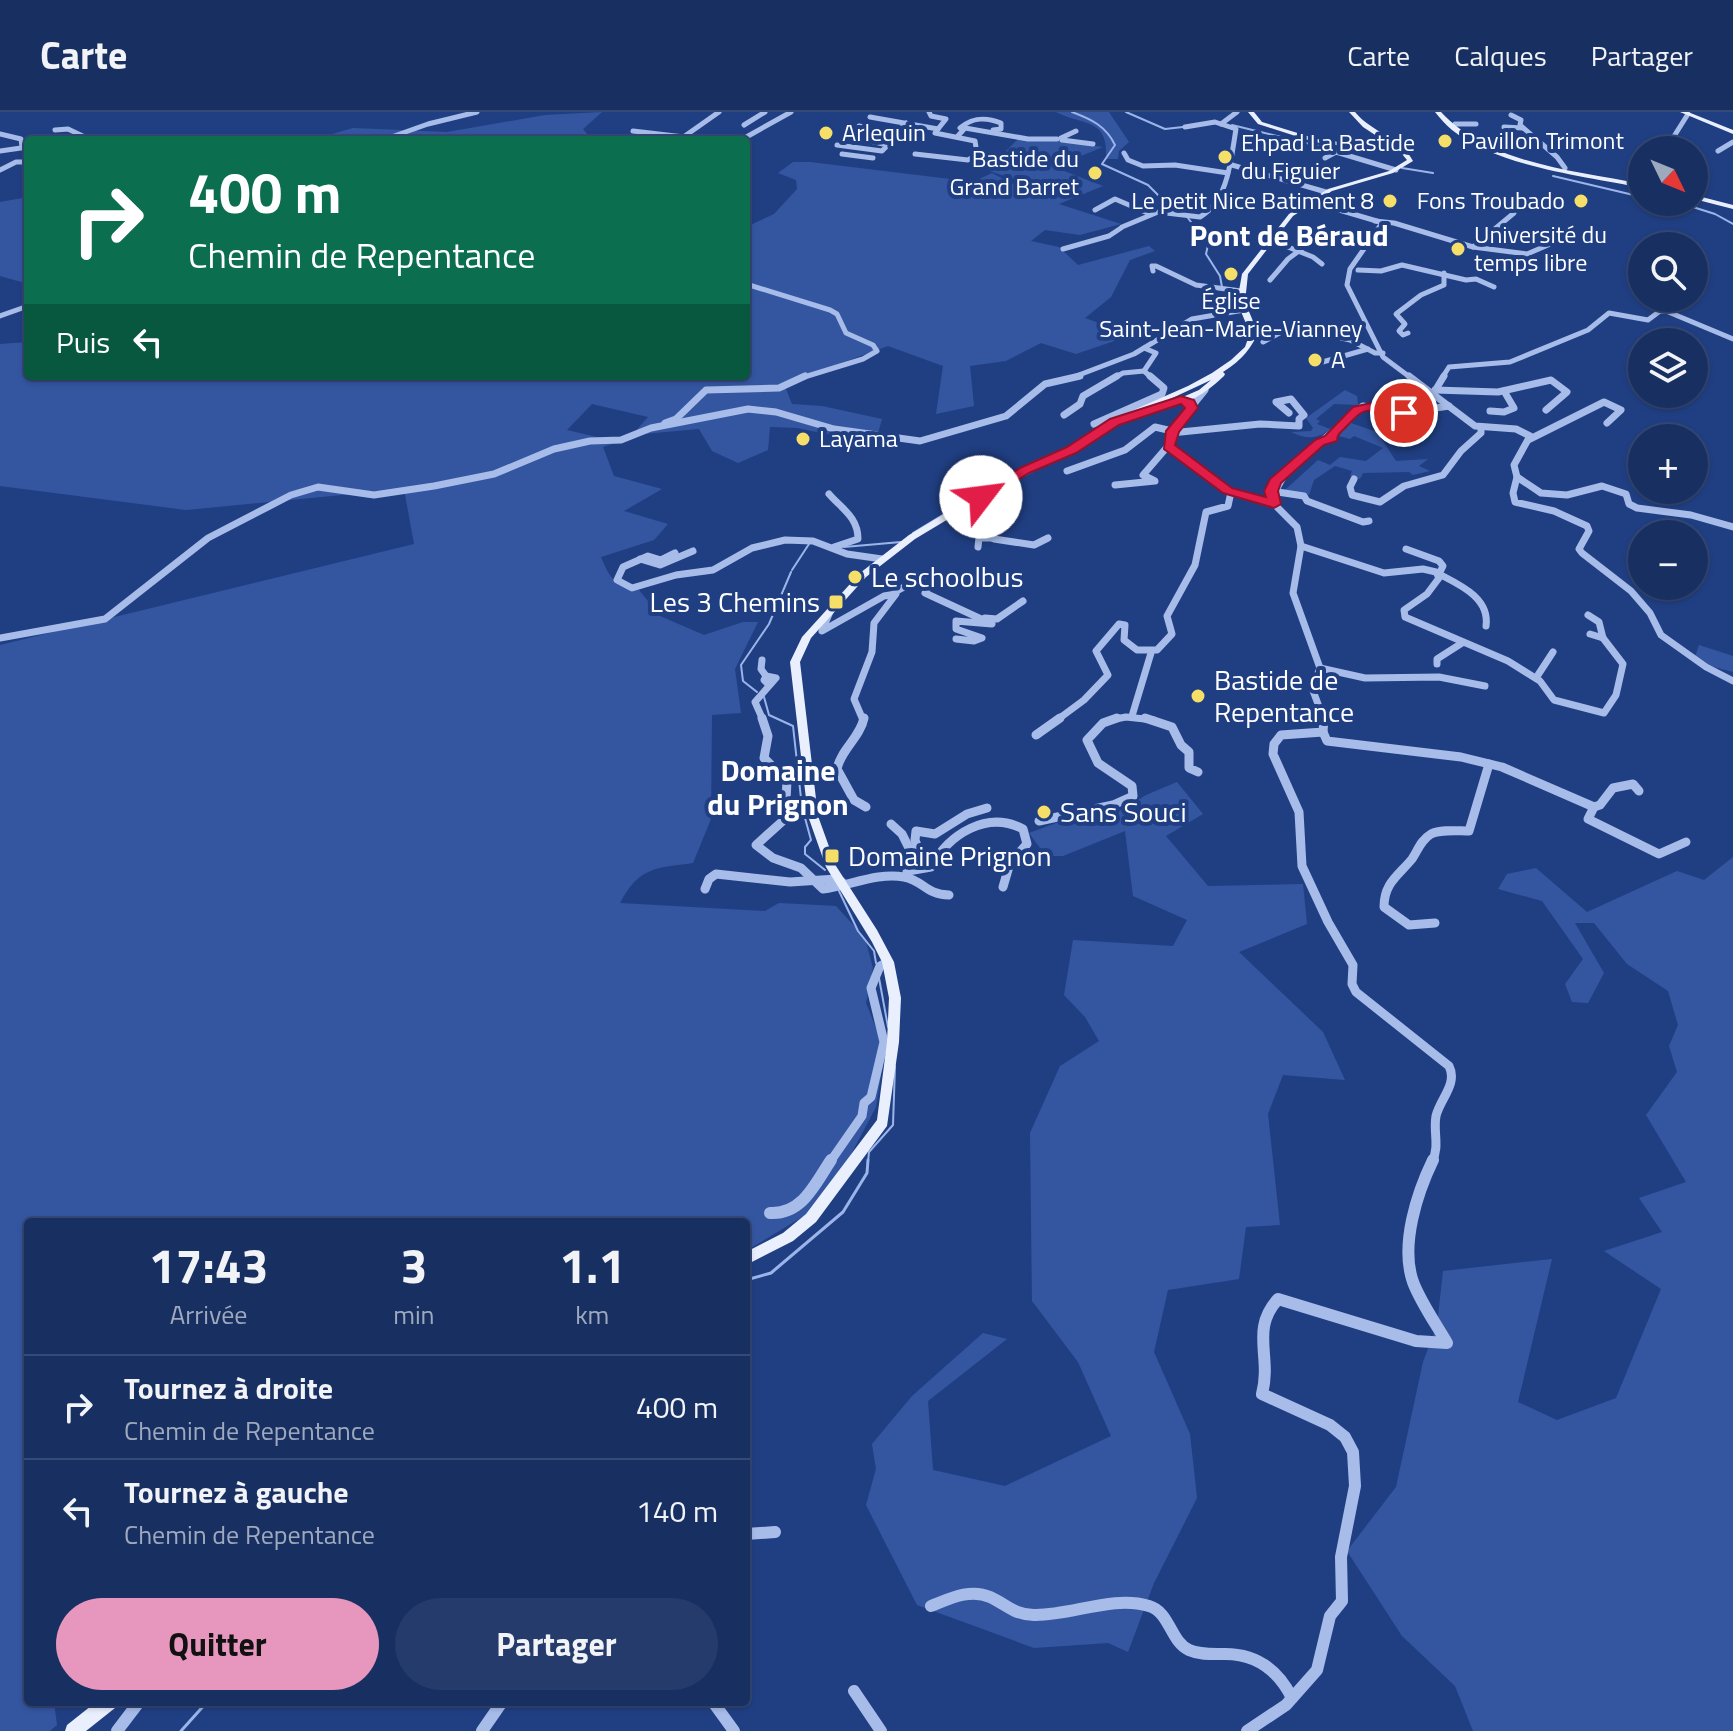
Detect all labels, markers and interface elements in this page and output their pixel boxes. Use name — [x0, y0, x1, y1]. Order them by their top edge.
text: Carte — [40, 26, 127, 84]
text: Carte — [1347, 34, 1410, 77]
text: Calques — [1454, 34, 1547, 77]
text: Partager — [1591, 34, 1693, 77]
place label: Arlequin — [842, 114, 926, 150]
place label: Pavillon Trimont — [1461, 122, 1624, 158]
marker: Arlequin — [817, 124, 835, 142]
place label: Ehpad La Bastide du Figuier — [1241, 124, 1415, 188]
marker: Pavillon Trimont — [1436, 132, 1454, 150]
north arrow — [1628, 136, 1708, 216]
map controls — [1628, 136, 1708, 600]
place label: Bastide du Grand Barret — [949, 140, 1080, 204]
marker: Ehpad La Bastide du Figuier — [1216, 148, 1234, 166]
text: 400 m — [188, 150, 341, 235]
marker: Bastide du Grand Barret — [1086, 164, 1104, 182]
icon: right — [56, 168, 160, 272]
place label: Le petit Nice Batiment 8 — [1131, 182, 1374, 218]
place label: Fons Troubado — [1417, 182, 1565, 218]
marker: Le petit Nice Batiment 8 — [1381, 192, 1399, 210]
marker: Fons Troubado — [1572, 192, 1590, 210]
district label: Pont de Béraud — [1189, 212, 1389, 258]
place label: Université du temps libre — [1474, 216, 1607, 280]
text: Chemin de Repentance — [188, 227, 536, 282]
button: search — [1628, 232, 1708, 312]
marker: Université du temps libre — [1449, 240, 1467, 258]
marker: Église Saint-Jean-Marie-Vianney — [1222, 265, 1240, 283]
place label: Église Saint-Jean-Marie-Vianney — [1099, 282, 1363, 346]
text: Puis — [56, 319, 110, 365]
icon: left — [126, 320, 170, 364]
button: layers — [1628, 328, 1708, 408]
place label: A — [1331, 341, 1345, 377]
marker: A — [1306, 351, 1324, 369]
pin — [1370, 379, 1438, 447]
icon: arrive — [1382, 391, 1426, 435]
place label: Layama — [819, 420, 898, 456]
button: + — [1628, 424, 1708, 504]
marker: Layama — [794, 430, 812, 448]
position arrow — [939, 455, 1023, 539]
button: − — [1628, 520, 1708, 600]
place label: Le schoolbus — [871, 555, 1024, 598]
marker: Le schoolbus — [846, 568, 864, 586]
place label: Les 3 Chemins — [650, 580, 820, 623]
marker: Les 3 Chemins — [827, 593, 845, 611]
place label: Bastide de Repentance — [1214, 658, 1354, 733]
marker: Bastide de Repentance — [1189, 687, 1207, 705]
district label: Domaine du Prignon — [707, 747, 849, 827]
place label: Sans Souci — [1060, 790, 1187, 833]
marker: Sans Souci — [1035, 803, 1053, 821]
place label: Domaine Prignon — [848, 834, 1051, 877]
marker: Domaine Prignon — [823, 847, 841, 865]
text: 17:43 — [149, 1229, 268, 1302]
text: 3 — [400, 1229, 427, 1302]
text: 1.1 — [559, 1229, 625, 1302]
text: Arrivée — [170, 1295, 247, 1334]
text: min — [393, 1295, 435, 1334]
text: km — [575, 1295, 609, 1334]
text: Tournez à droite — [124, 1365, 333, 1411]
text: 400 m — [636, 1384, 718, 1430]
icon: right — [56, 1385, 100, 1429]
text: Chemin de Repentance — [124, 1411, 375, 1450]
text: Tournez à gauche — [124, 1469, 349, 1515]
text: 140 m — [636, 1488, 718, 1534]
icon: left — [56, 1489, 100, 1533]
text: Chemin de Repentance — [124, 1515, 375, 1554]
button: Quitter — [56, 1598, 379, 1690]
button: Partager — [395, 1598, 718, 1690]

